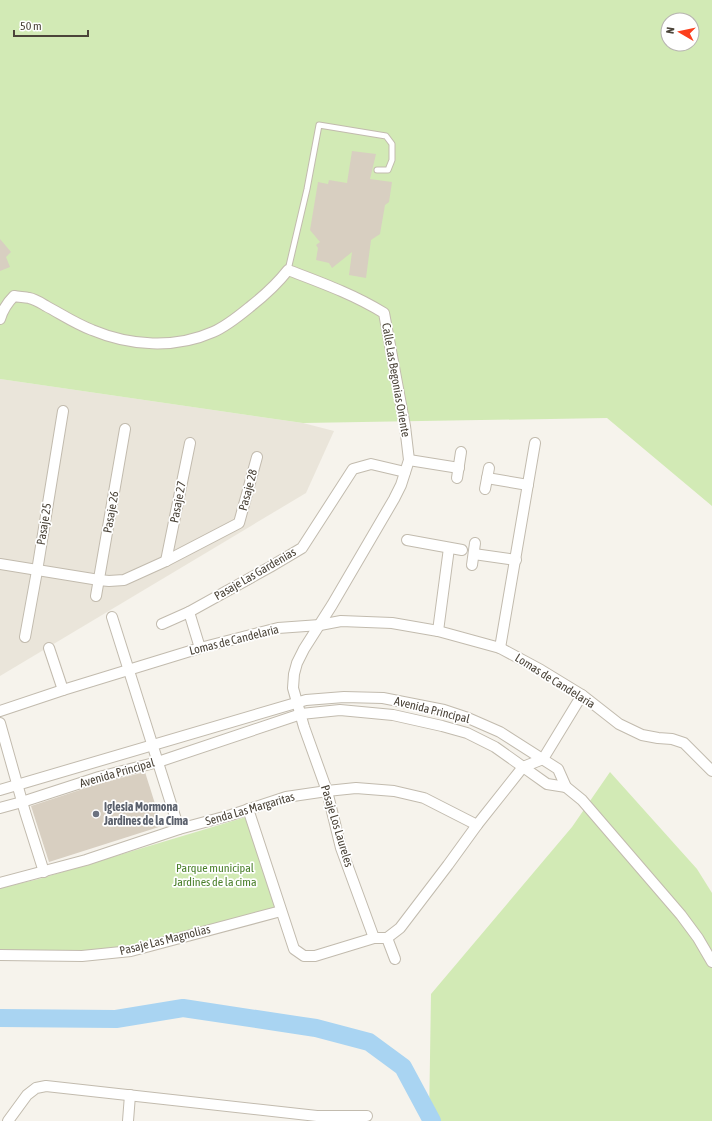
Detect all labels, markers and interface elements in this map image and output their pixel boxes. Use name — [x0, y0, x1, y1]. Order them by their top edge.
scale bar — [14, 12, 88, 38]
north arrow — [660, 12, 700, 52]
text: 50 m — [20, 19, 42, 33]
text: N — [664, 26, 677, 35]
street label: Calle Las Begonias Oriente — [379, 322, 413, 438]
street label: Pasaje 28 — [236, 467, 260, 512]
street label: Pasaje 27 — [167, 480, 189, 524]
street label: Pasaje 26 — [100, 490, 122, 534]
street label: Pasaje 25 — [34, 502, 54, 546]
street label: Pasaje Las Gardenias — [212, 545, 298, 603]
street label: Lomas de Candelaria — [188, 622, 280, 658]
street label: Lomas de Candelaria — [512, 651, 598, 711]
street label: Avenida Principal — [393, 694, 472, 726]
street label: Avenida Principal — [78, 755, 157, 790]
street label: Pasaje Los Laureles — [318, 783, 356, 869]
street label: Senda Las Margaritas — [204, 790, 296, 828]
place label: Iglesia Mormona Jardines de la Cima — [103, 800, 189, 828]
marker: Iglesia Mormona Jardines de la Cima — [91, 809, 101, 819]
park label: Parque municipal Jardines de la cima — [173, 861, 257, 889]
street label: Pasaje Las Magnolias — [118, 922, 212, 958]

